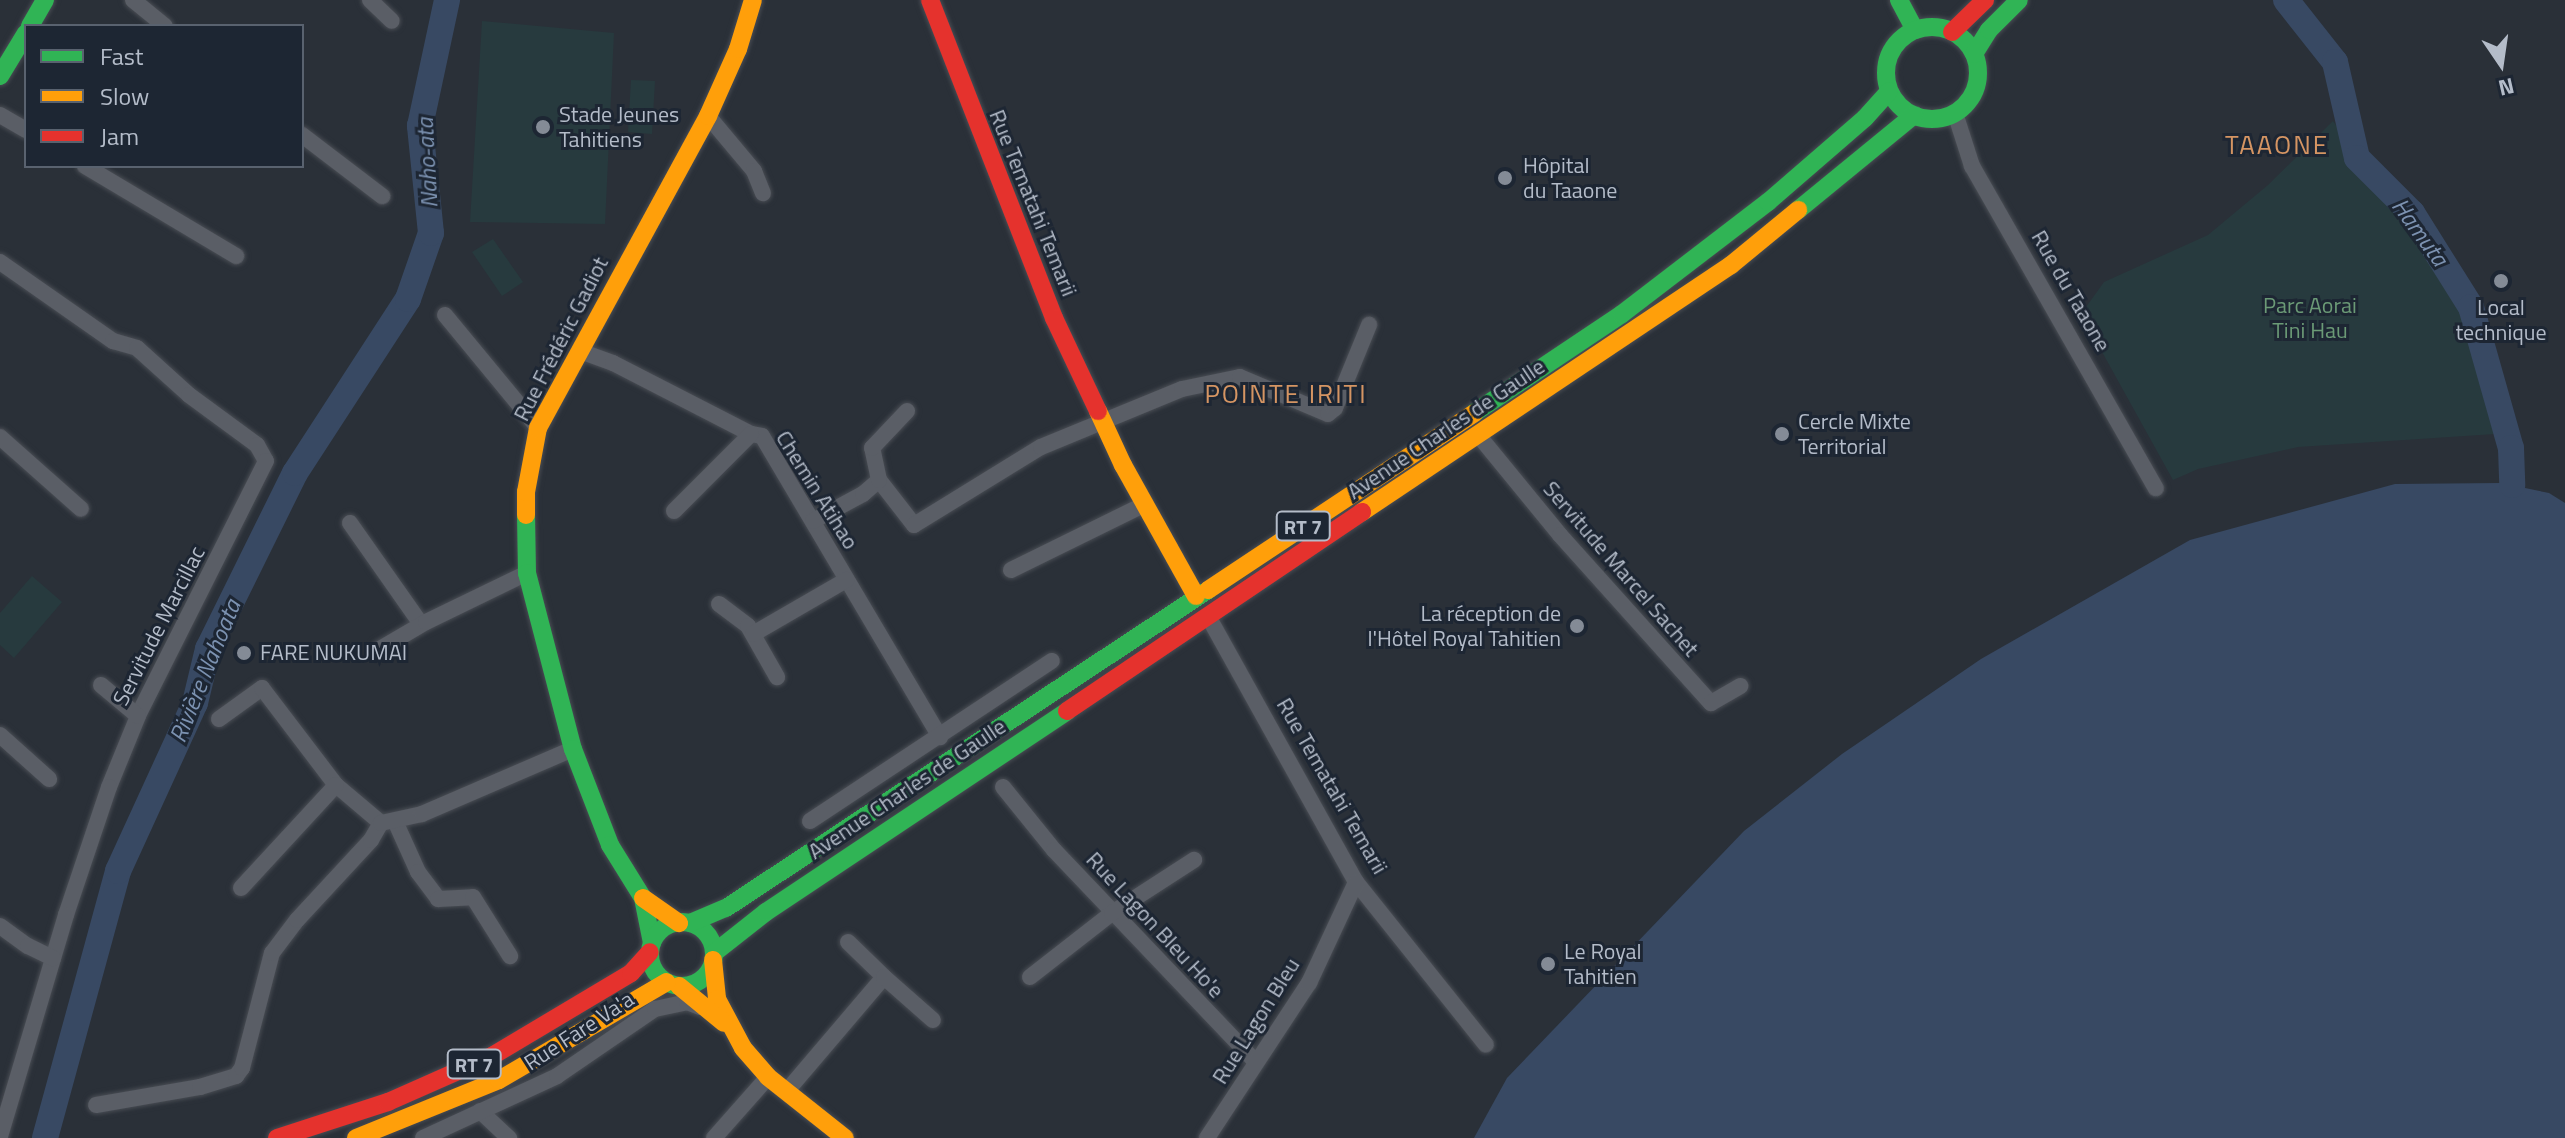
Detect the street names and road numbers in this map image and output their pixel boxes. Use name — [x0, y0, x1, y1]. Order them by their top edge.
street label: Rue Tematahi Temarii — [984, 106, 1082, 300]
street label: Rue du Taaone — [2026, 226, 2116, 356]
street label: Rue Frédéric Gadiot — [508, 253, 614, 425]
street label: Avenue Charles de Gaulle — [1342, 353, 1550, 505]
street label: Chemin Atihao — [770, 426, 864, 554]
street label: Servitude Marcel Sachet — [1538, 476, 1704, 662]
road number: RT 7 — [1275, 510, 1331, 542]
street label: Servitude Marcillac — [107, 542, 211, 710]
street label: Rue Tematahi Temarii — [1271, 693, 1393, 879]
street label: Avenue Charles de Gaulle — [803, 713, 1011, 865]
street label: Rue Lagon Bleu Ho'e — [1081, 847, 1229, 1003]
street label: Rue Lagon Bleu — [1207, 953, 1305, 1089]
street label: Rue Fare Va'a — [519, 986, 639, 1076]
road number: RT 7 — [446, 1048, 502, 1080]

